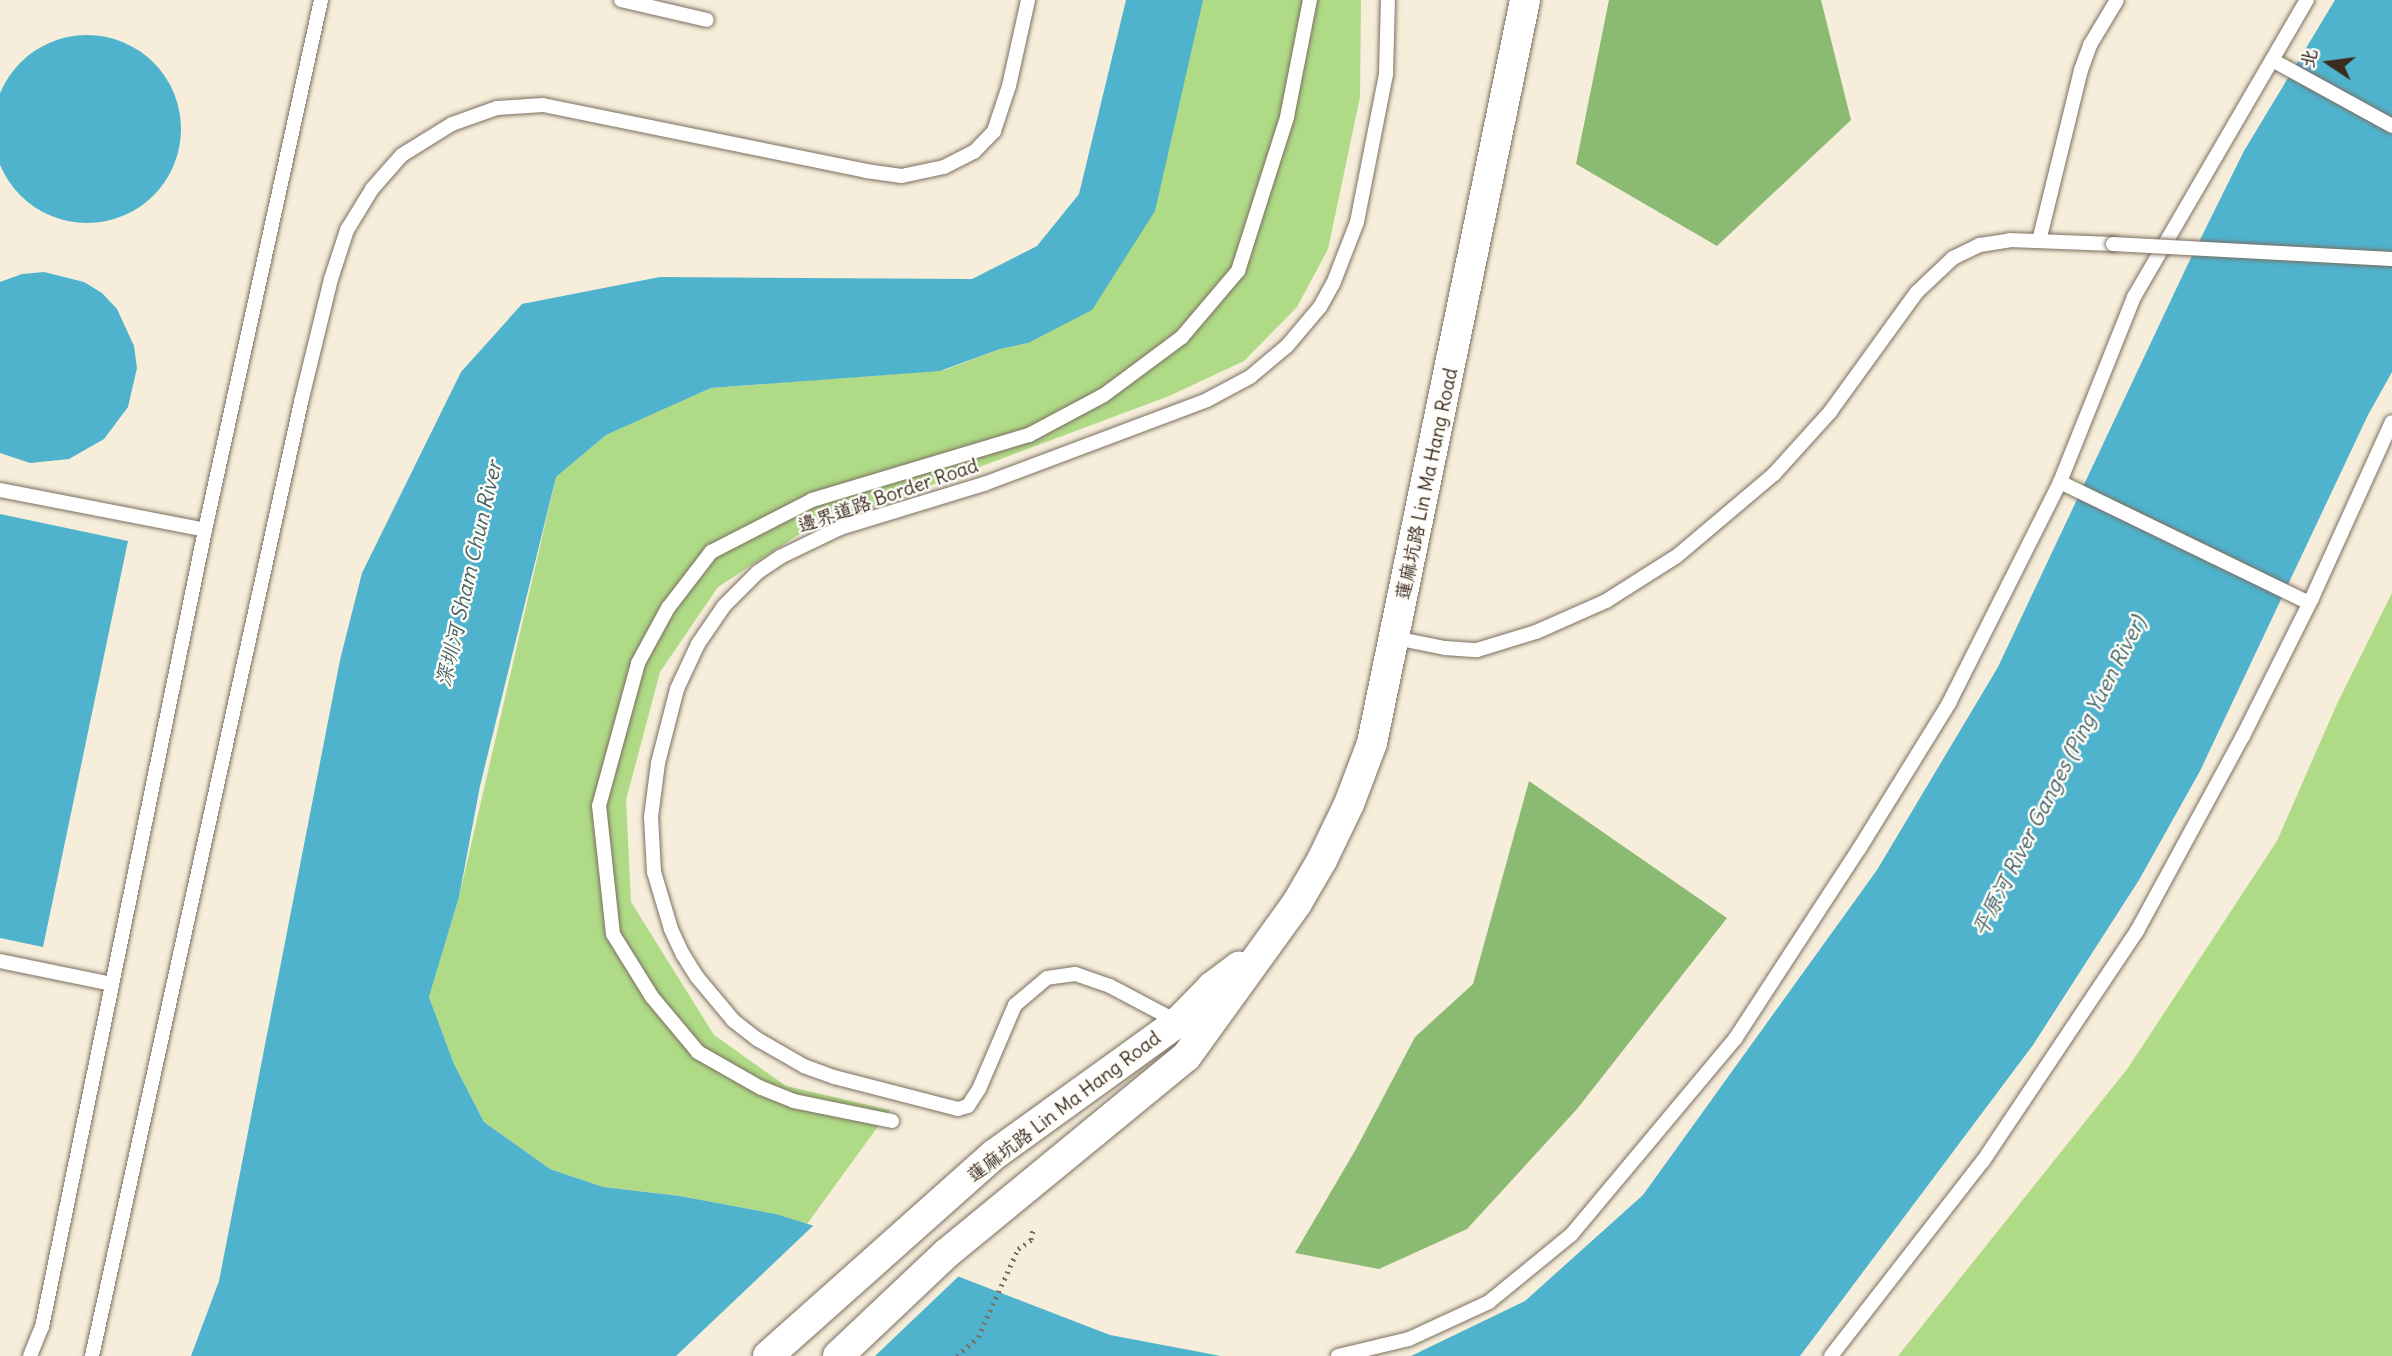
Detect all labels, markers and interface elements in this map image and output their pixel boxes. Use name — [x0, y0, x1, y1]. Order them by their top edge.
north arrow — [2294, 28, 2364, 98]
text: 北 — [2295, 46, 2322, 70]
street label: 蓮麻坑路 Lin Ma Hang Road — [1391, 366, 1463, 602]
street label: 邊界道路 Border Road — [795, 454, 981, 538]
water label: 深圳河 Sham Chun River — [431, 459, 507, 689]
water label: 平原河 River Ganges (Ping Yuen River) — [1967, 612, 2151, 940]
street label: 蓮麻坑路 Lin Ma Hang Road — [963, 1027, 1165, 1187]

